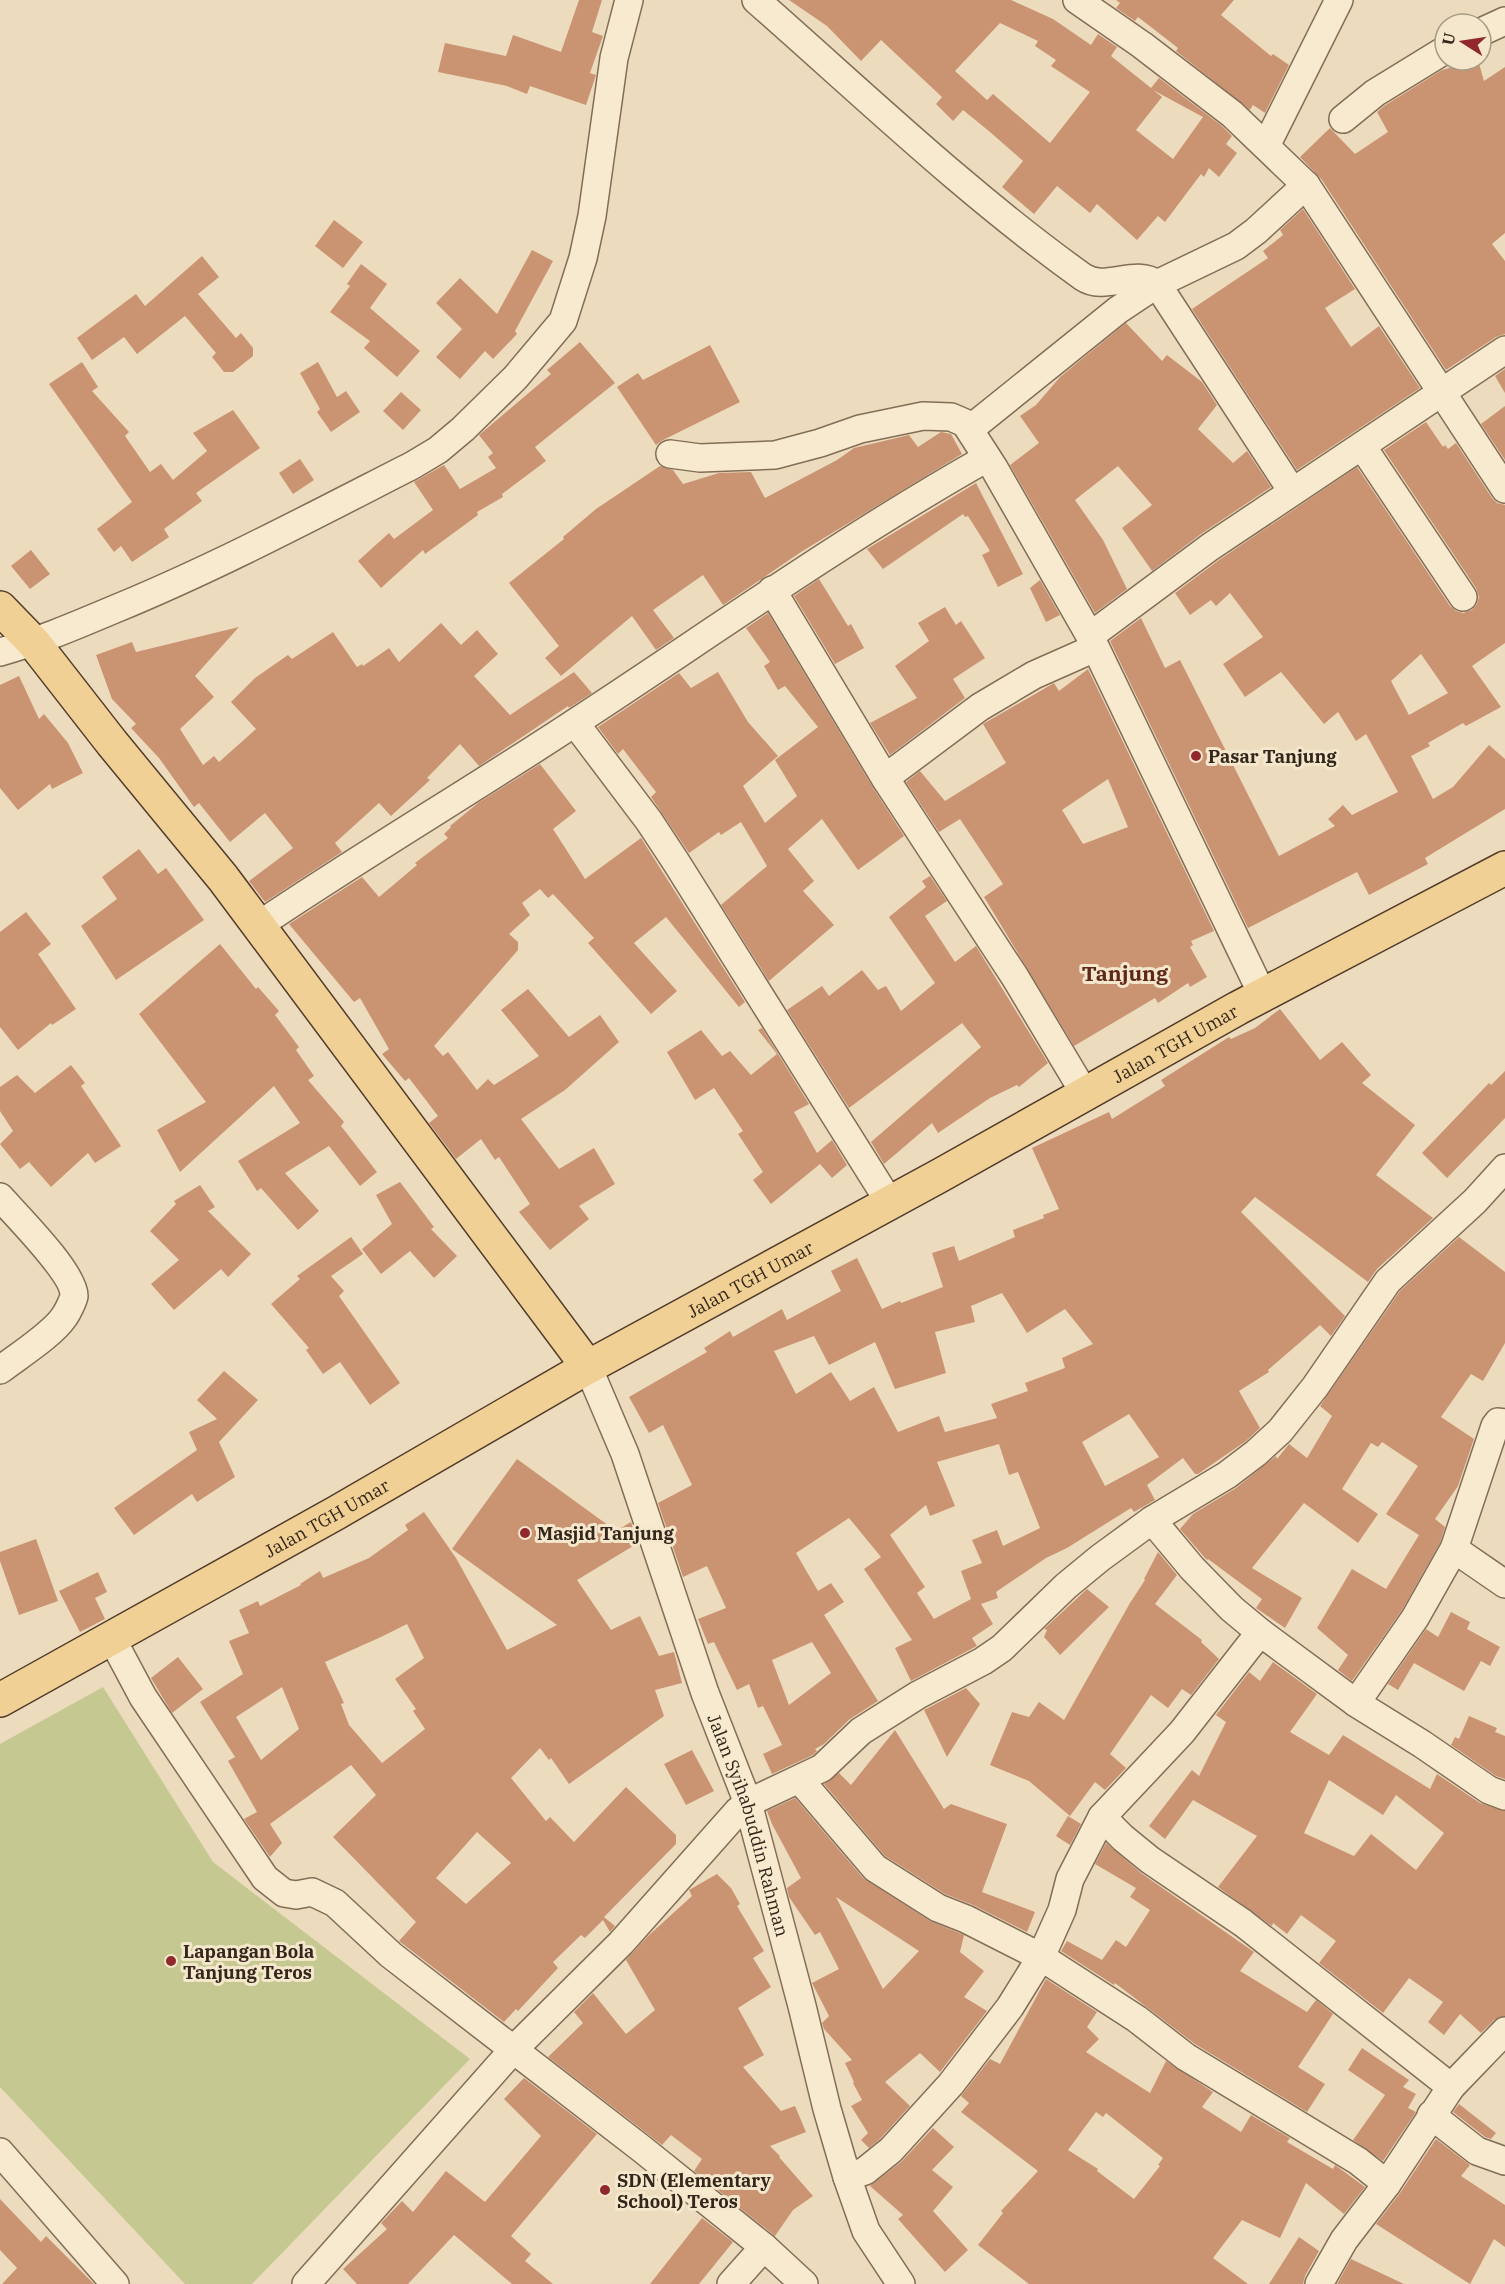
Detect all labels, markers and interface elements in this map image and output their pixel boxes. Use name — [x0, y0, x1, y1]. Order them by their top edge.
north arrow — [1433, 12, 1493, 72]
text: U — [1437, 31, 1459, 47]
place label: Pasar Tanjung — [1208, 745, 1337, 768]
marker: Pasar Tanjung — [1189, 749, 1203, 763]
district label: Tanjung — [1082, 959, 1169, 987]
street label: Jalan TGH Umar — [1108, 999, 1242, 1088]
street label: Jalan TGH Umar — [683, 1235, 817, 1323]
street label: Jalan TGH Umar — [260, 1473, 393, 1562]
place label: Masjid Tanjung — [537, 1522, 675, 1545]
marker: Masjid Tanjung — [518, 1526, 532, 1540]
street label: Jalan Syihabuddin Rahman — [703, 1710, 794, 1939]
place label: Lapangan Bola Tanjung Teros — [183, 1940, 314, 1984]
marker: Lapangan Bola Tanjung Teros — [164, 1954, 178, 1968]
place label: SDN (Elementary School) Teros — [617, 2169, 772, 2213]
marker: SDN (Elementary School) Teros — [598, 2183, 612, 2197]

